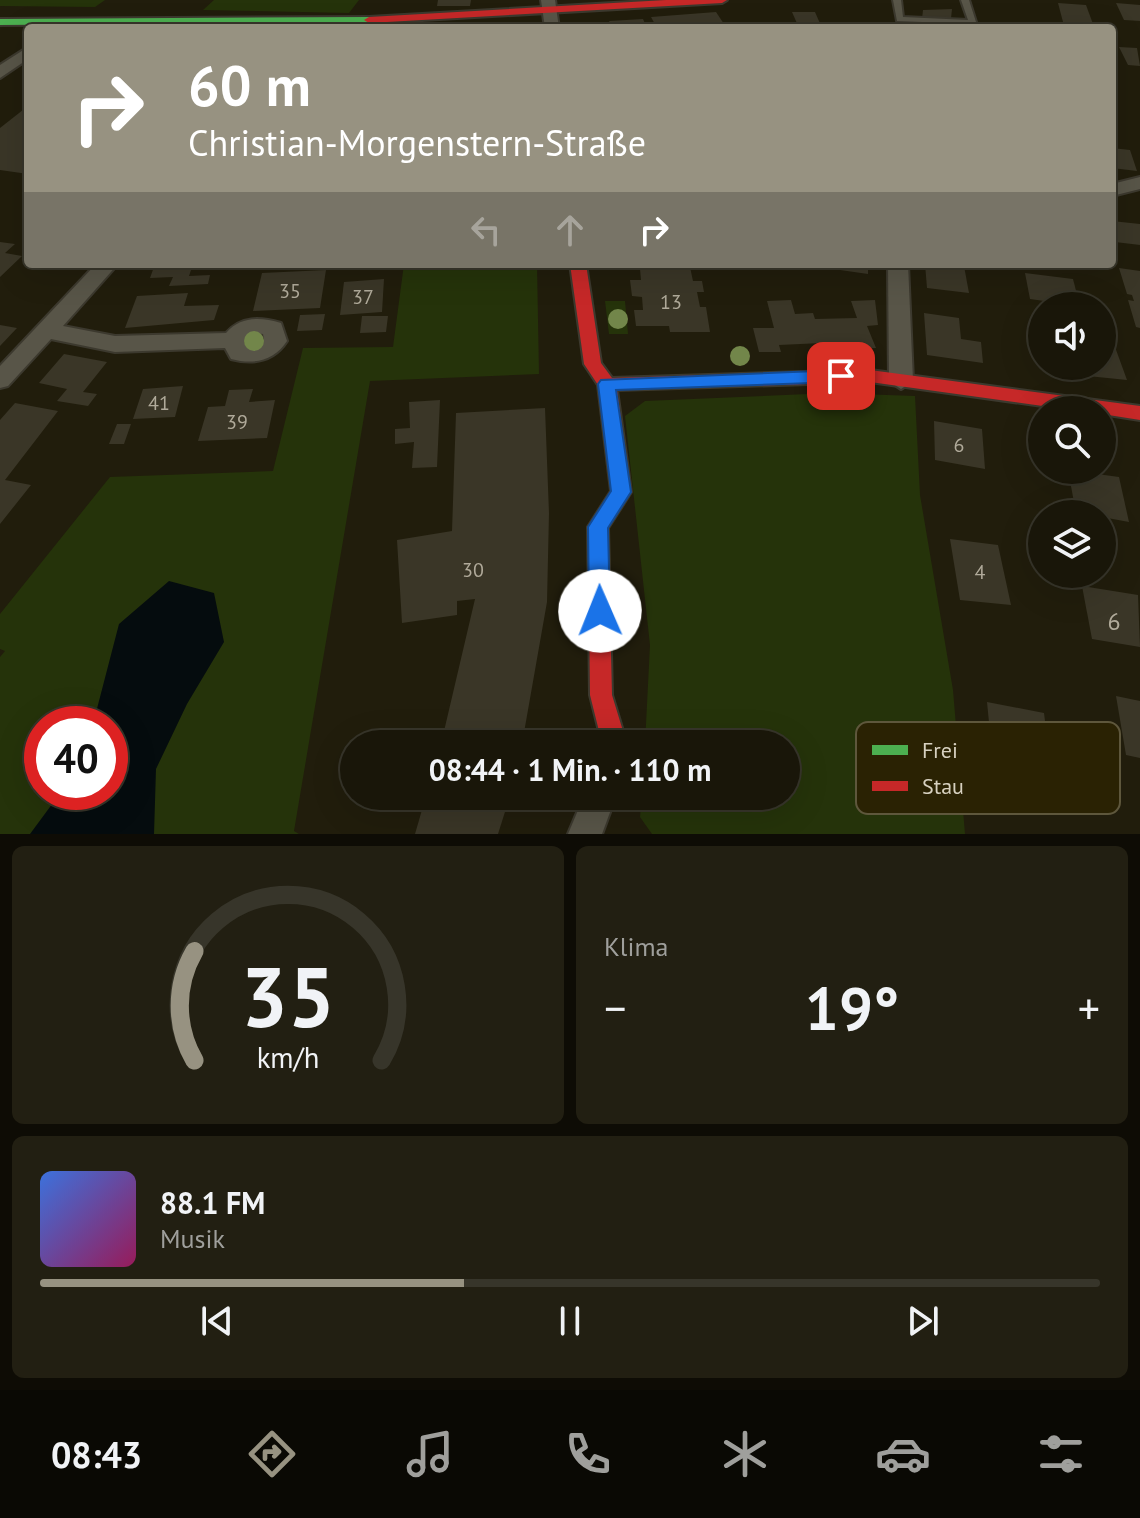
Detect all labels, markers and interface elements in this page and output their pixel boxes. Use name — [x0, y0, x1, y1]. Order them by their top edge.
text: 60 m — [188, 49, 311, 121]
icon: right — [56, 56, 160, 160]
text: Christian-Morgenstern-Straße — [188, 119, 646, 166]
icon: left — [464, 208, 508, 252]
icon: ahead — [548, 208, 592, 252]
icon: right — [632, 208, 676, 252]
house number: 35 — [279, 278, 301, 304]
house number: 37 — [352, 284, 374, 310]
house number: 13 — [660, 289, 682, 315]
map controls — [1028, 292, 1116, 588]
button: sound — [1028, 292, 1116, 380]
pin — [807, 342, 875, 410]
icon: arrive — [819, 354, 863, 398]
house number: 41 — [148, 390, 170, 416]
button: search — [1028, 396, 1116, 484]
house number: 39 — [226, 409, 248, 435]
house number: 6 — [954, 432, 964, 458]
button: layers — [1028, 500, 1116, 588]
house number: 30 — [462, 557, 484, 583]
house number: 4 — [975, 559, 986, 585]
position arrow — [558, 569, 642, 653]
house number: 6 — [1107, 606, 1121, 637]
speed limit sign: 40 — [24, 706, 128, 810]
legend — [856, 722, 1120, 814]
text: Frei — [922, 736, 958, 764]
text: 08:44 · 1 Min. · 110 m — [429, 750, 711, 789]
text: Stau — [922, 772, 964, 800]
text: Klima — [604, 930, 668, 963]
text: 35 — [241, 942, 335, 1050]
text: 19° — [805, 969, 899, 1047]
text: − — [604, 979, 626, 1036]
text: + — [1078, 979, 1100, 1036]
text: km/h — [257, 1039, 319, 1076]
text: 88.1 FM — [160, 1183, 265, 1222]
text: Musik — [160, 1222, 225, 1255]
icon: previous — [195, 1299, 239, 1343]
icon: pause — [548, 1299, 592, 1343]
icon: next — [901, 1299, 945, 1343]
icon: directions — [244, 1426, 300, 1482]
icon: music — [402, 1426, 458, 1482]
icon: phone — [560, 1426, 616, 1482]
icon: climate — [717, 1426, 773, 1482]
icon: car — [875, 1426, 931, 1482]
icon: filters — [1033, 1426, 1089, 1482]
text: 08:43 — [51, 1431, 142, 1478]

